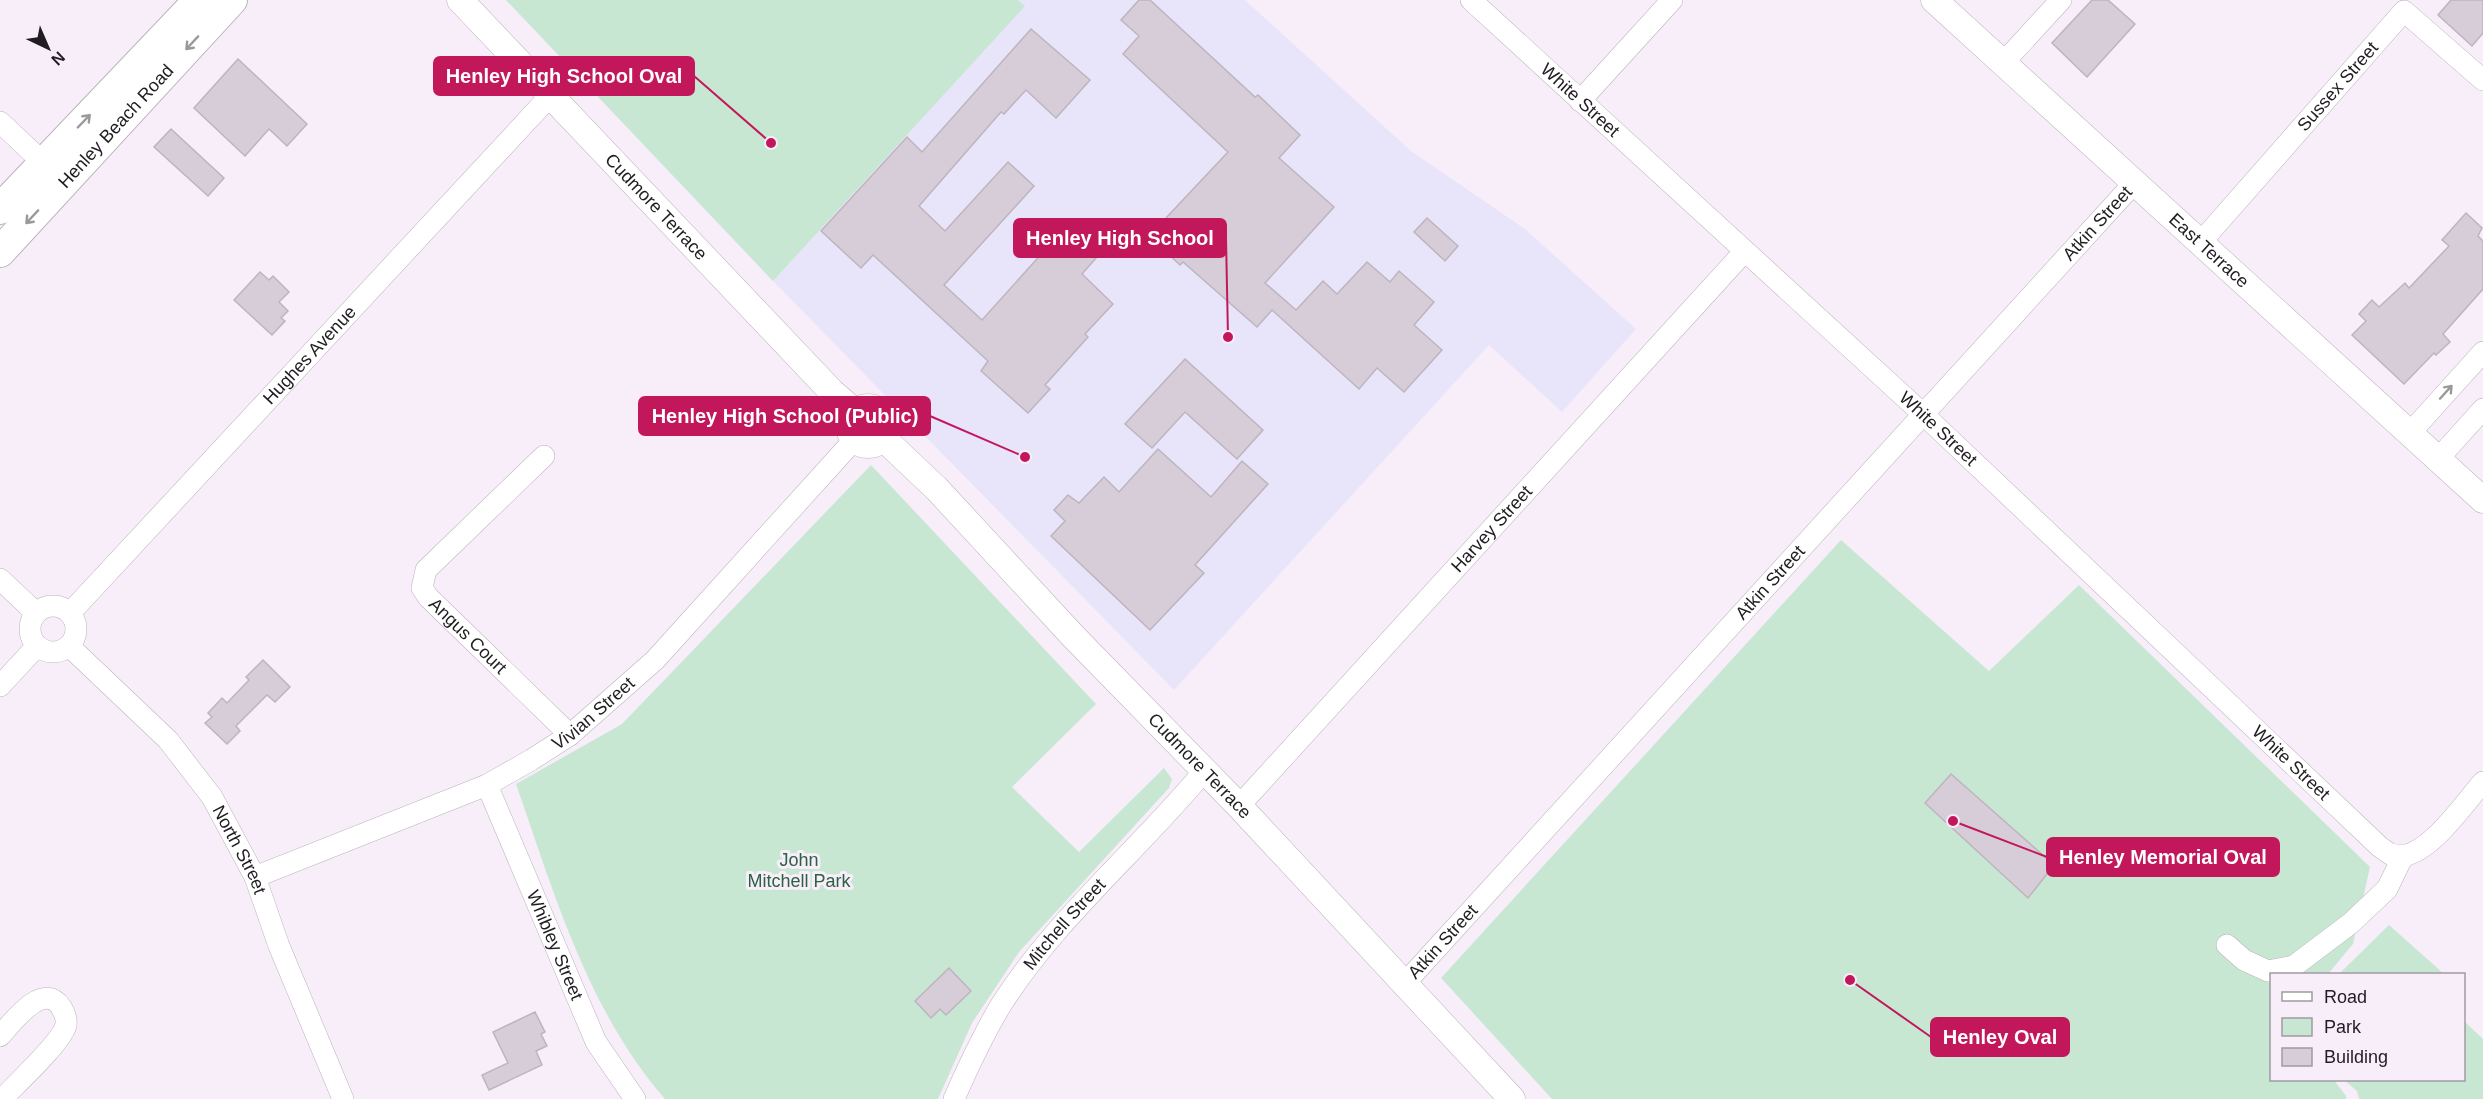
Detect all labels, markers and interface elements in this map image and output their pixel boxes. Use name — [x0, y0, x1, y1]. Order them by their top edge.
north arrow — [18, 18, 78, 78]
one-way arrow — [186, 35, 200, 50]
street label: Sussex Street — [2293, 38, 2382, 135]
text: N — [48, 48, 68, 69]
callout: Henley High School Oval — [434, 57, 694, 95]
street label: White Street — [1537, 59, 1623, 141]
street label: Henley Beach Road — [54, 60, 177, 192]
text: Henley High School Oval — [446, 65, 682, 87]
one-way arrow — [77, 113, 91, 128]
street label: Cudmore Terrace — [601, 150, 711, 264]
street label: Atkin Street — [2059, 182, 2136, 264]
street label: East Terrace — [2165, 209, 2253, 292]
one-way arrow — [25, 210, 39, 225]
callout: Henley High School — [1014, 219, 1226, 257]
text: Henley High School — [1026, 227, 1214, 249]
street label: Hughes Avenue — [259, 302, 360, 408]
one-way arrow — [2439, 385, 2453, 400]
street label: White Street — [1895, 387, 1981, 470]
callout: Henley High School (Public) — [639, 397, 930, 435]
text: Henley High School (Public) — [652, 405, 918, 427]
street label: Harvey Street — [1447, 481, 1536, 576]
street label: Atkin Street — [1731, 541, 1809, 624]
street label: Angus Court — [425, 594, 511, 678]
street label: Vivian Street — [548, 673, 638, 754]
street label: Cudmore Terrace — [1144, 709, 1255, 823]
street label: White Street — [2248, 721, 2334, 804]
street label: North Street — [208, 802, 270, 897]
callout: Henley Memorial Oval — [2047, 838, 2279, 876]
text: Henley Memorial Oval — [2059, 846, 2267, 868]
park label: John Mitchell Park — [747, 850, 852, 891]
street label: Mitchell Street — [1019, 875, 1109, 974]
street label: Whibley Street — [523, 887, 587, 1003]
street label: Atkin Street — [1404, 900, 1481, 983]
legend — [2270, 973, 2465, 1081]
text: Road — [2324, 987, 2367, 1007]
text: Park — [2324, 1017, 2362, 1037]
callout: Henley Oval — [1931, 1018, 2069, 1056]
text: Henley Oval — [1943, 1026, 2057, 1048]
text: Building — [2324, 1047, 2388, 1067]

